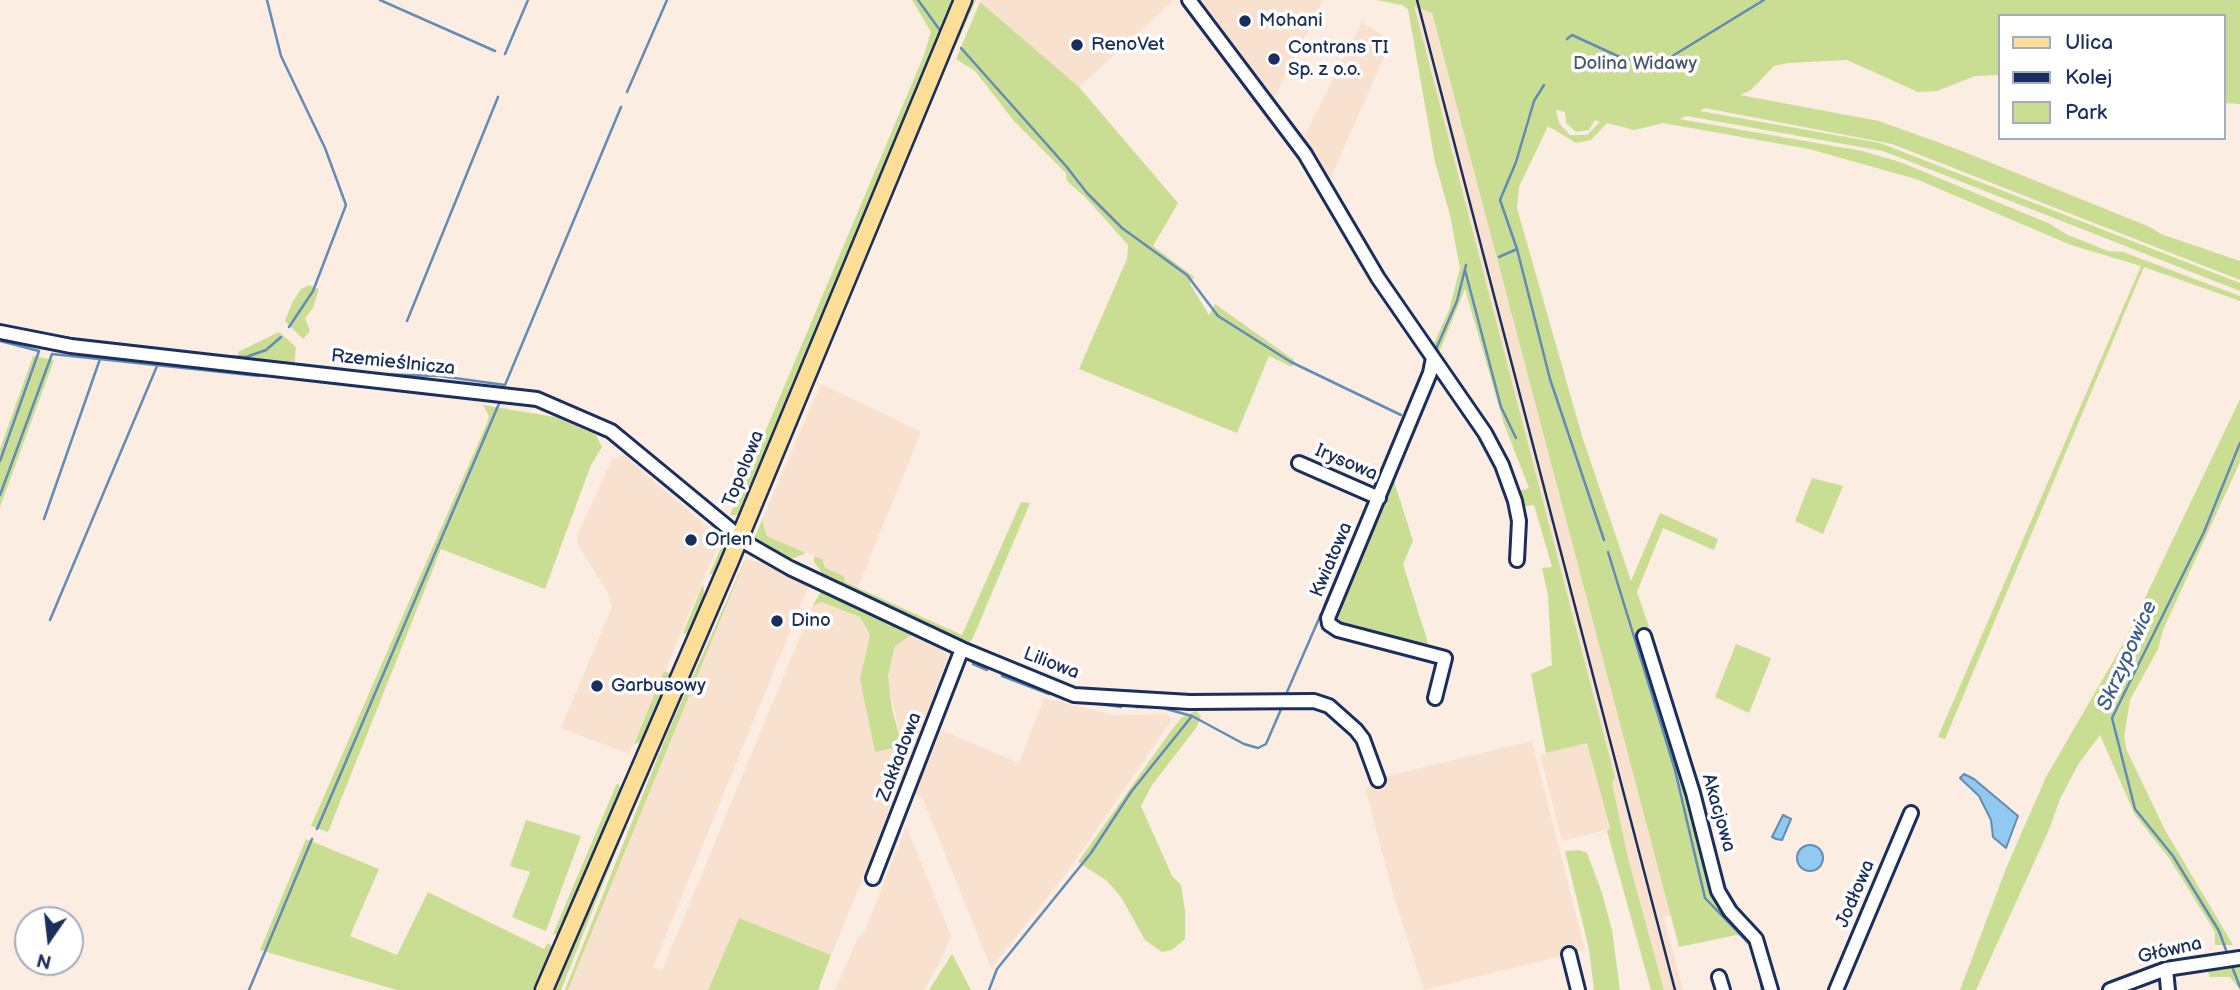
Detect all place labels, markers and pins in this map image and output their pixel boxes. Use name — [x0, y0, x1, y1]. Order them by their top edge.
place label: Mohani — [1259, 10, 1323, 32]
marker: Mohani — [1237, 13, 1253, 29]
place label: RenoVet — [1091, 34, 1165, 56]
marker: RenoVet — [1069, 37, 1085, 53]
place label: Contrans TI Sp. z o.o. — [1288, 37, 1389, 81]
marker: Contrans TI Sp. z o.o. — [1266, 51, 1282, 67]
place label: Orlen — [705, 529, 752, 551]
marker: Orlen — [683, 532, 699, 548]
place label: Dino — [791, 610, 831, 632]
marker: Dino — [769, 613, 785, 629]
place label: Garbusowy — [611, 675, 706, 697]
marker: Garbusowy — [589, 678, 605, 694]

